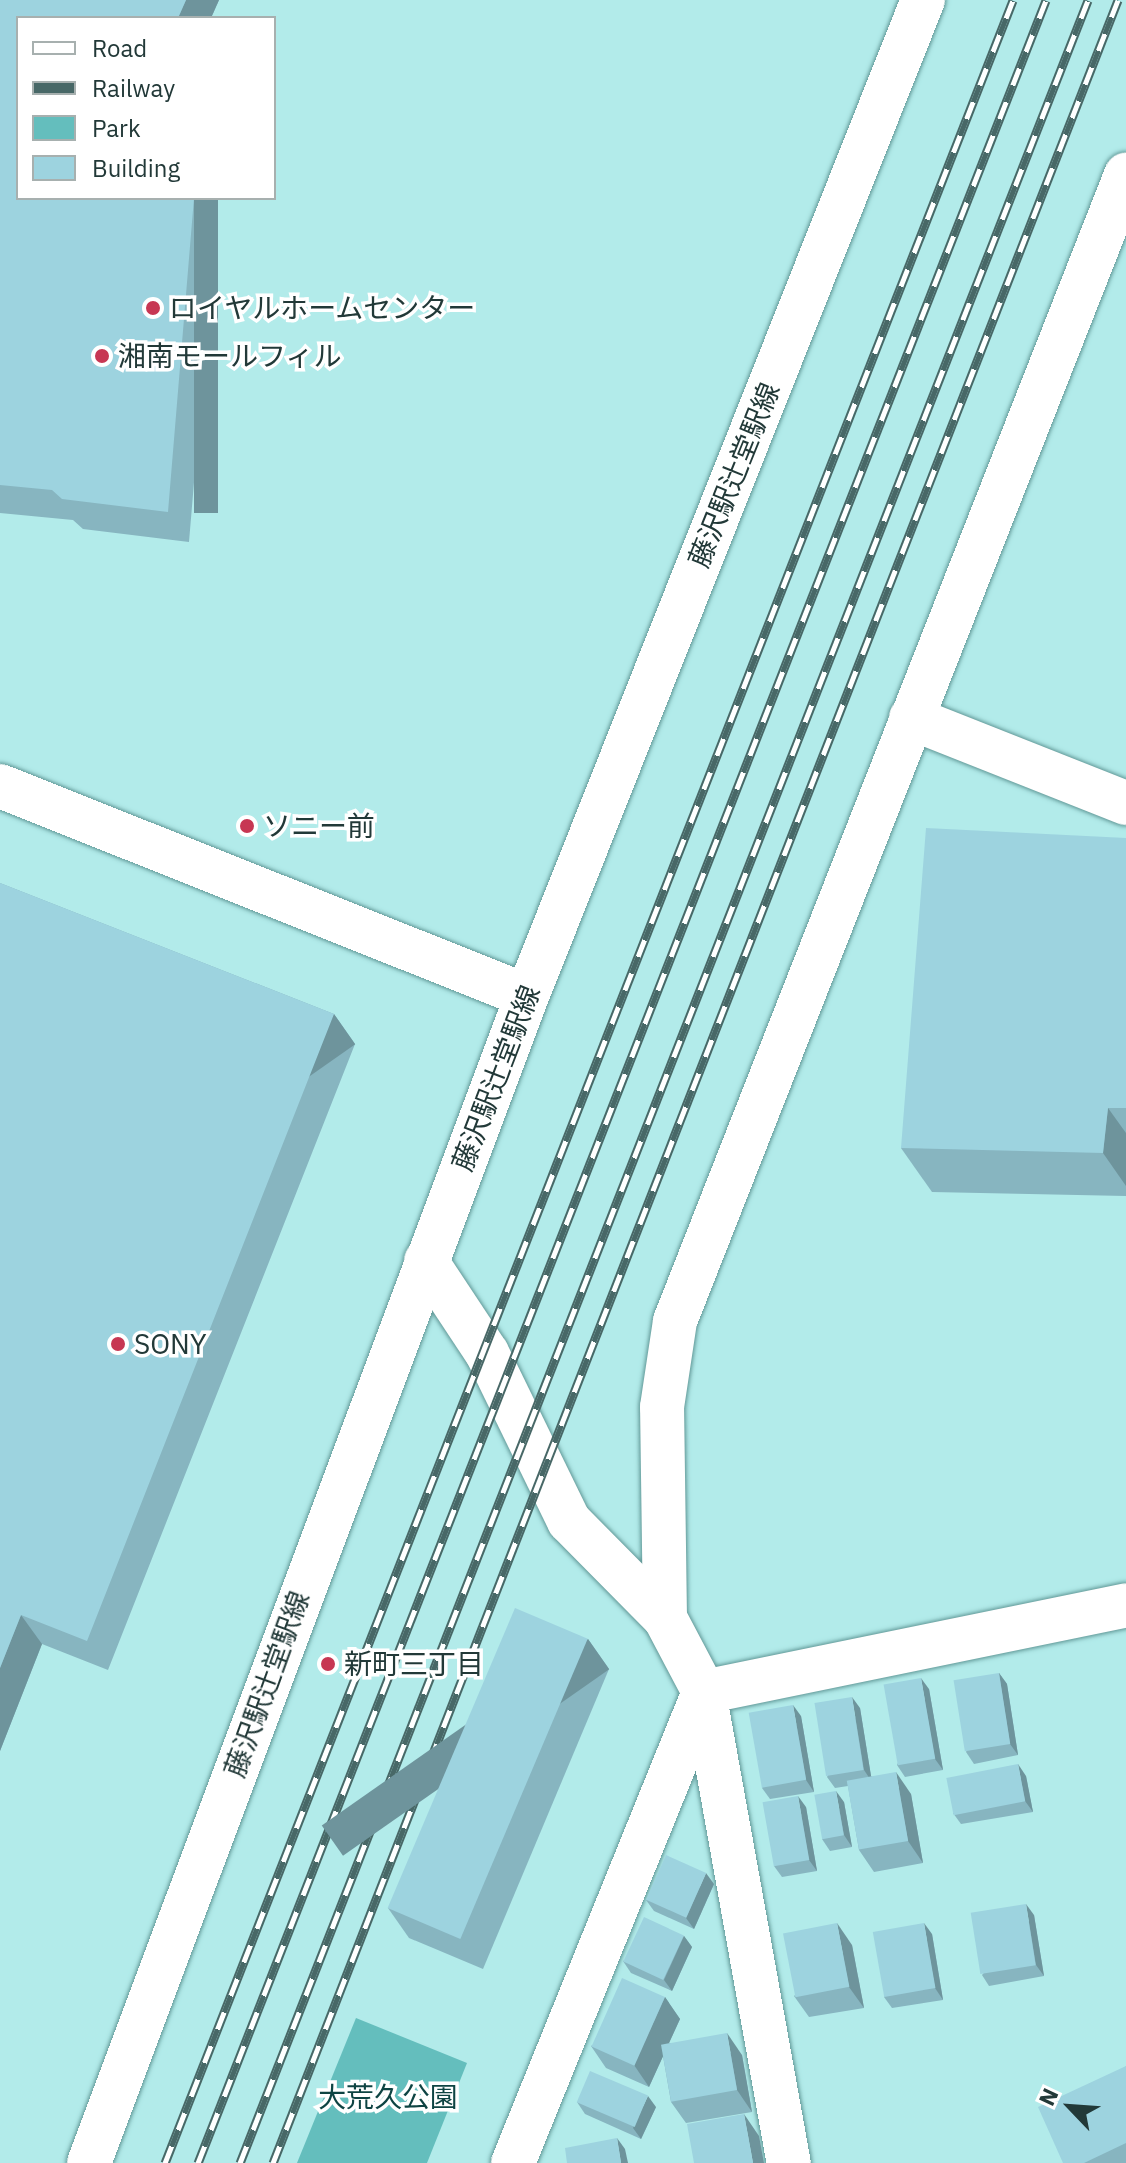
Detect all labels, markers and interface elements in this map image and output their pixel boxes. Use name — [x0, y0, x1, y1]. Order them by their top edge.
legend — [16, 16, 276, 200]
text: Road — [92, 32, 147, 64]
text: Railway — [92, 72, 175, 104]
text: Park — [92, 112, 141, 144]
text: Building — [92, 152, 180, 184]
place label: ロイヤルホームセンター — [169, 291, 477, 325]
marker: ロイヤルホームセンター — [144, 299, 162, 317]
place label: 湘南モールフィル — [118, 339, 342, 373]
marker: 湘南モールフィル — [93, 347, 111, 365]
street label: 藤沢駅辻堂駅線 — [682, 378, 786, 572]
place label: ソニー前 — [263, 809, 375, 843]
marker: ソニー前 — [238, 817, 256, 835]
street label: 藤沢駅辻堂駅線 — [445, 980, 547, 1176]
place label: SONY — [134, 1327, 206, 1361]
marker: SONY — [109, 1335, 127, 1353]
street label: 藤沢駅辻堂駅線 — [218, 1586, 316, 1782]
place label: 新町三丁目 — [344, 1647, 484, 1681]
marker: 新町三丁目 — [319, 1655, 337, 1673]
north arrow — [1030, 2067, 1110, 2147]
park label: 大荒久公園 — [318, 2080, 458, 2114]
text: N — [1031, 2083, 1064, 2110]

